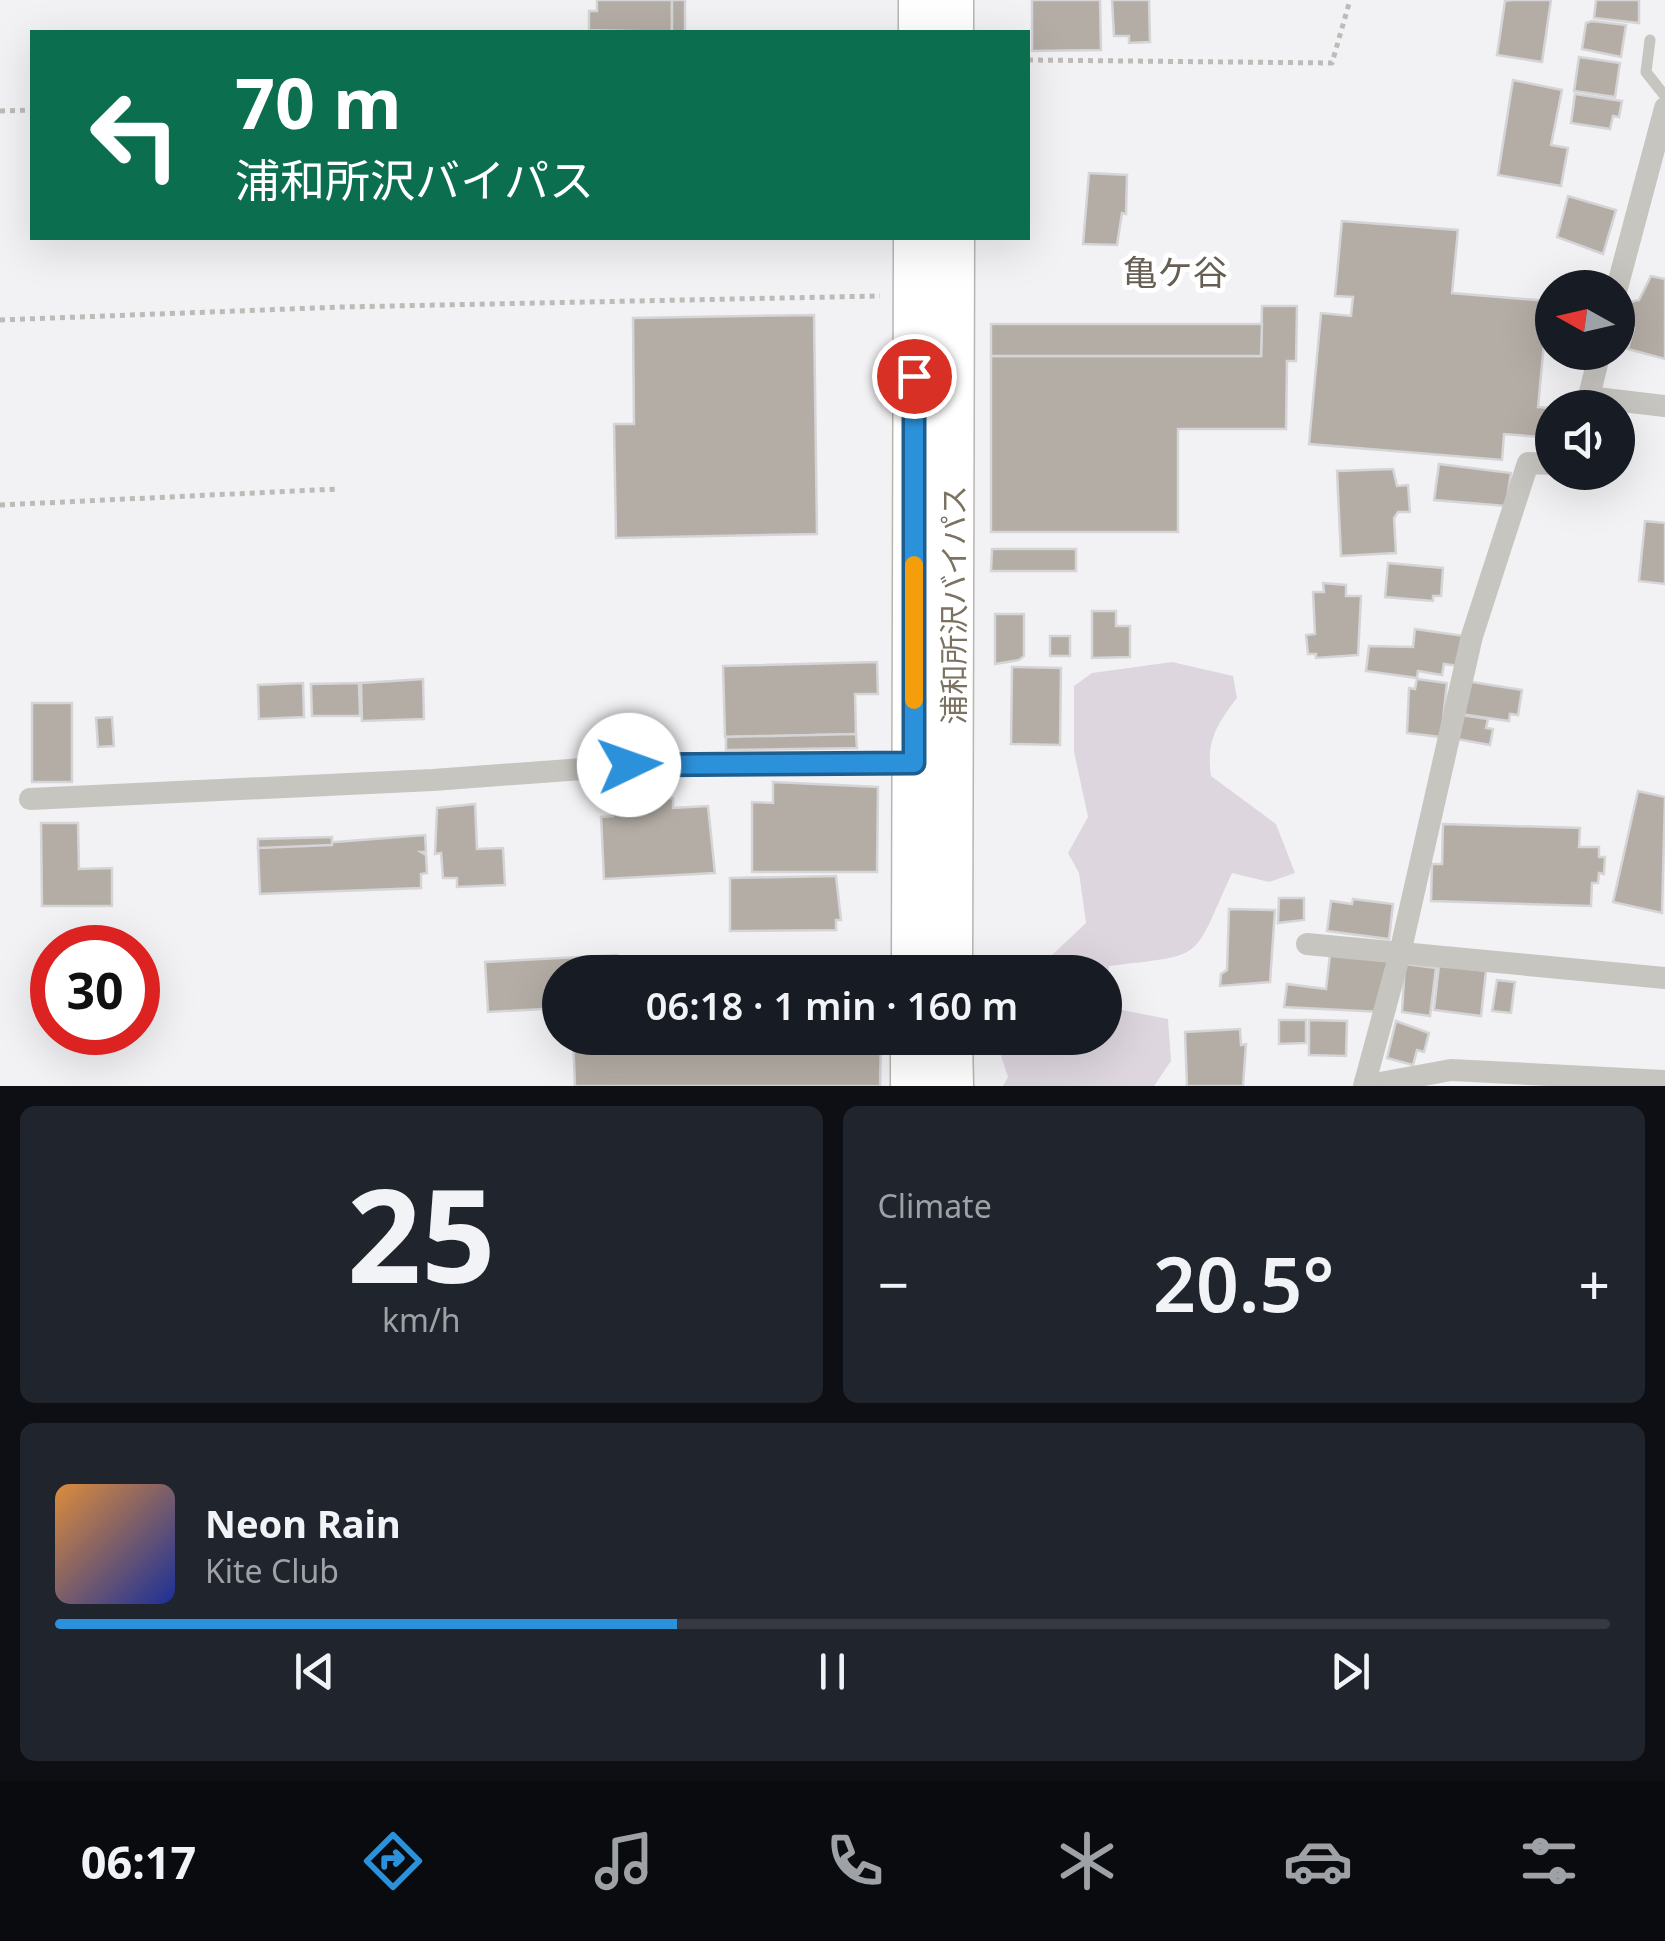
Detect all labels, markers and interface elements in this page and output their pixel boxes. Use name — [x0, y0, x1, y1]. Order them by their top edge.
text: 70 m — [235, 54, 402, 150]
icon: left — [70, 70, 200, 200]
text: 浦和所沢バイパス — [235, 149, 594, 210]
district label: 亀ケ谷 — [1122, 248, 1228, 295]
north arrow — [1535, 270, 1635, 370]
map controls — [1535, 270, 1635, 490]
pin — [872, 334, 957, 419]
icon: arrive — [887, 349, 942, 404]
button: sound — [1535, 390, 1635, 490]
street label: 浦和所沢バイパス — [933, 485, 974, 725]
position arrow — [577, 713, 681, 817]
speed limit sign: 30 — [30, 925, 160, 1055]
text: 06:18 · 1 min · 160 m — [646, 979, 1018, 1031]
text: 25 — [347, 1144, 496, 1321]
text: Climate — [878, 1184, 992, 1227]
text: 20.5° — [1153, 1232, 1334, 1334]
text: − — [878, 1246, 909, 1321]
text: + — [1579, 1246, 1610, 1321]
text: km/h — [382, 1298, 461, 1341]
text: Neon Rain — [205, 1497, 401, 1549]
text: Kite Club — [205, 1549, 339, 1592]
icon: previous — [287, 1644, 342, 1699]
icon: pause — [805, 1644, 860, 1699]
icon: next — [1323, 1644, 1378, 1699]
icon: directions — [358, 1826, 428, 1896]
icon: music — [589, 1826, 659, 1896]
icon: phone — [820, 1826, 890, 1896]
icon: climate — [1052, 1826, 1122, 1896]
icon: car — [1283, 1826, 1353, 1896]
icon: filters — [1514, 1826, 1584, 1896]
text: 06:17 — [81, 1831, 196, 1892]

